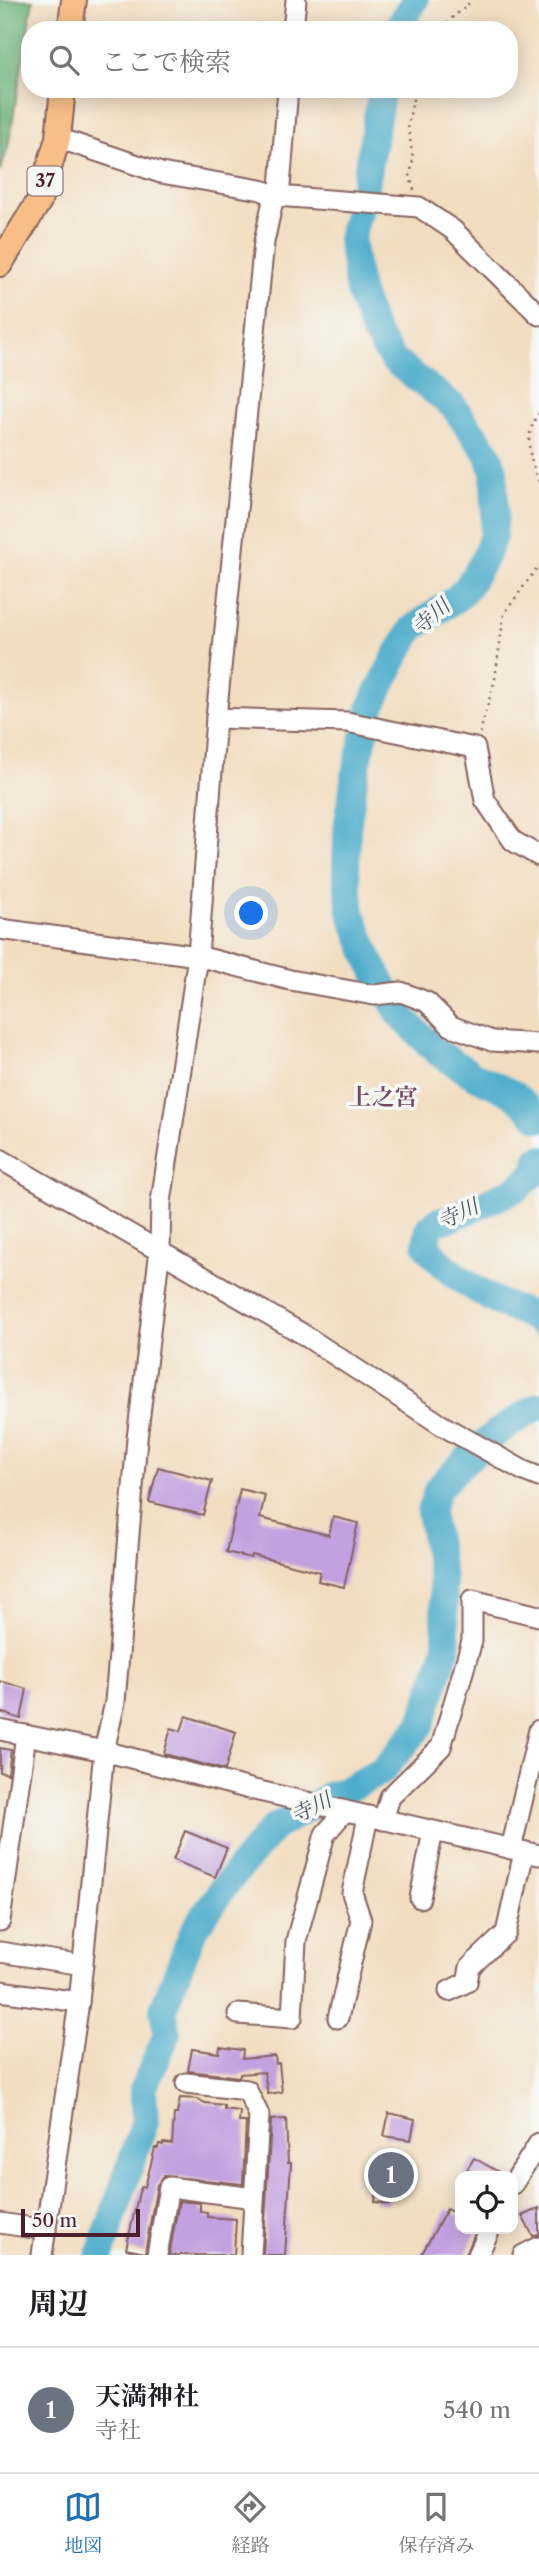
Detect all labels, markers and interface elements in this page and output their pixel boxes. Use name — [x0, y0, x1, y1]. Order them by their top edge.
search box — [21, 21, 518, 98]
icon: search — [45, 41, 83, 79]
text: ここで検索 — [101, 46, 231, 78]
road number: 37 — [28, 166, 62, 196]
water label: 寺川 — [407, 592, 456, 640]
your location — [234, 896, 268, 930]
district label: 上之宮 — [349, 1083, 418, 1111]
water label: 寺川 — [433, 1192, 484, 1234]
water label: 寺川 — [286, 1786, 337, 1828]
pin: 1 — [368, 2149, 414, 2201]
map controls — [455, 2171, 518, 2234]
button: locate — [455, 2171, 518, 2234]
scale bar — [21, 2206, 140, 2238]
text: 50 m — [32, 2209, 77, 2232]
text: 周辺 — [28, 2285, 88, 2322]
text: 天満神社 — [95, 2380, 199, 2412]
text: 1 — [46, 2396, 56, 2424]
text: 540 m — [443, 2396, 511, 2424]
text: 寺社 — [95, 2416, 141, 2444]
tab: 地図 — [64, 2488, 103, 2557]
tab: 経路 — [231, 2488, 270, 2557]
tab: 保存済み — [398, 2488, 475, 2557]

